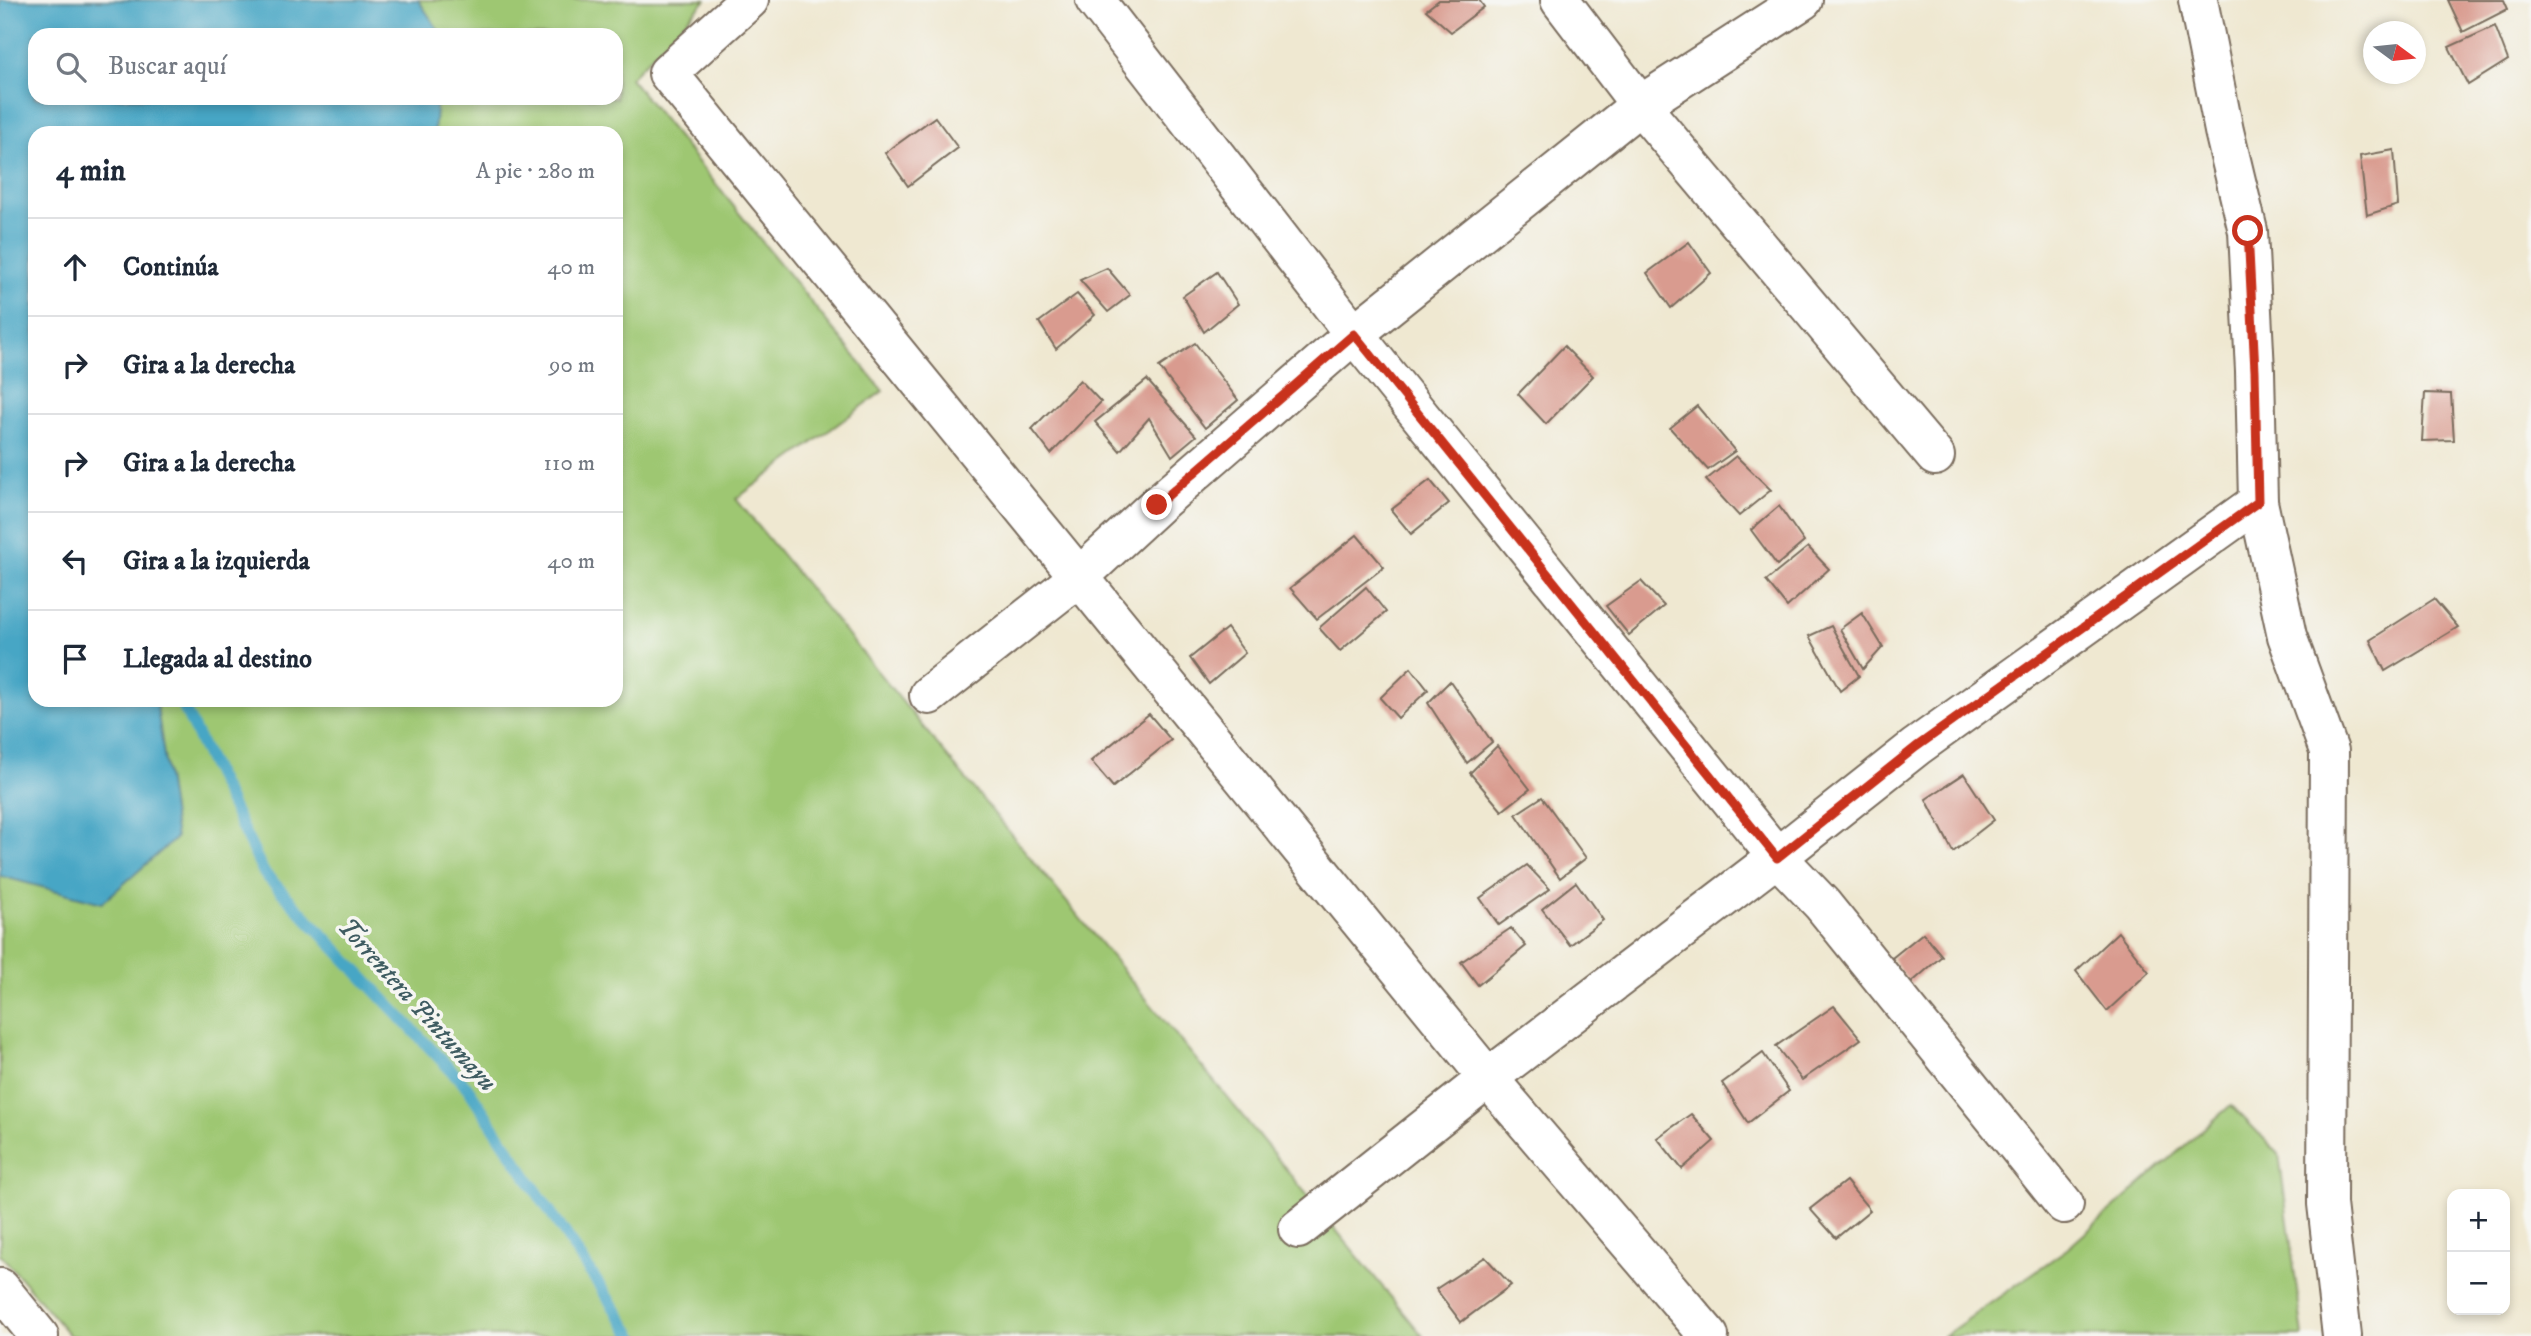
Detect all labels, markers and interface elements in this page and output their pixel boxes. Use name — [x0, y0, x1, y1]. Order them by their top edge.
north arrow — [2363, 21, 2426, 84]
search box — [28, 28, 623, 105]
icon: search — [52, 48, 90, 86]
text: Buscar aquí — [108, 50, 226, 83]
text: 4 min — [56, 153, 126, 190]
text: A pie · 280 m — [476, 157, 595, 186]
route start — [2232, 215, 2263, 246]
icon: ahead — [56, 248, 94, 286]
text: Continúa — [123, 251, 218, 284]
text: 40 m — [547, 253, 595, 282]
icon: right — [56, 346, 94, 384]
text: Gira a la derecha — [123, 349, 295, 382]
text: 90 m — [549, 351, 595, 380]
icon: right — [56, 444, 94, 482]
text: Gira a la derecha — [123, 447, 295, 480]
text: 110 m — [544, 449, 595, 478]
route end — [1141, 489, 1172, 520]
icon: left — [56, 542, 94, 580]
text: Gira a la izquierda — [123, 545, 310, 578]
text: 40 m — [547, 547, 595, 576]
icon: arrive — [56, 640, 94, 678]
text: Llegada al destino — [123, 643, 312, 676]
water label: Torrentera Pintumayu — [330, 911, 504, 1099]
map controls — [2447, 1189, 2510, 1315]
button: + — [2447, 1189, 2510, 1252]
button: − — [2447, 1252, 2510, 1315]

